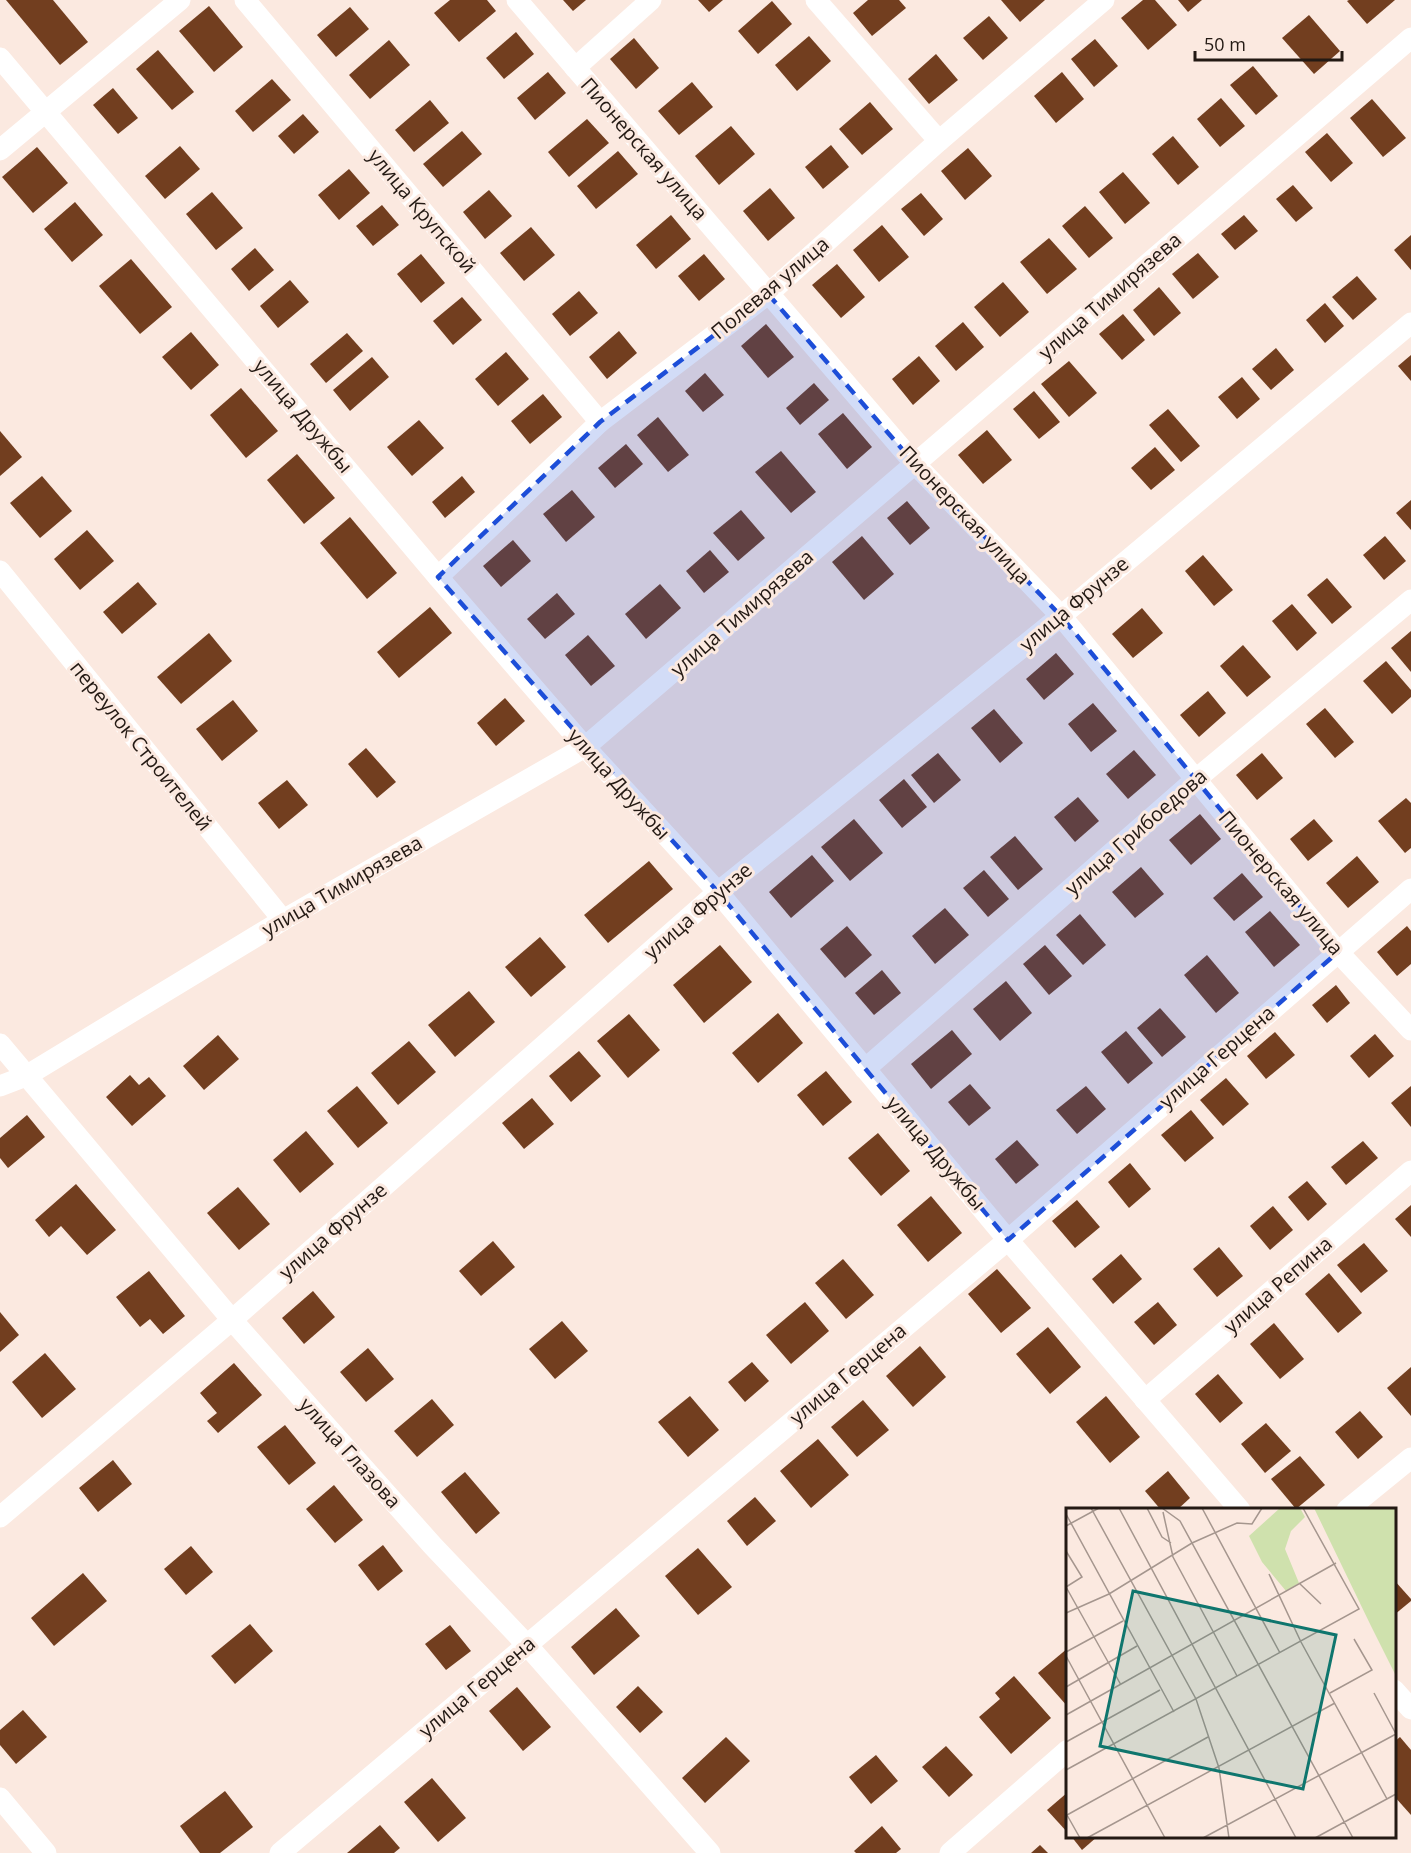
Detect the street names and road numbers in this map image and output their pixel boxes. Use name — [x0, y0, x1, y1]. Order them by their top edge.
street label: Пионерская улица — [575, 72, 714, 226]
street label: улица Крупской — [362, 143, 482, 279]
street label: улица Тимирязева — [1033, 226, 1187, 365]
street label: Полевая улица — [705, 230, 834, 345]
street label: улица Дружбы — [248, 353, 359, 478]
street label: Пионерская улица — [894, 439, 1037, 590]
street label: улица Тимирязева — [665, 543, 819, 682]
street label: улица Фрунзе — [1013, 550, 1134, 657]
street label: переулок Строителей — [64, 655, 218, 836]
street label: улица Дружбы — [562, 722, 677, 845]
street label: улица Грибоедова — [1059, 763, 1212, 901]
street label: Пионерская улица — [1213, 805, 1350, 961]
street label: улица Тимирязева — [257, 829, 427, 942]
street label: улица Фрунзе — [638, 856, 757, 965]
street label: улица Герцена — [1153, 999, 1280, 1114]
street label: улица Дружбы — [881, 1090, 992, 1215]
street label: улица Фрунзе — [273, 1176, 392, 1285]
street label: улица Репина — [1218, 1230, 1338, 1339]
street label: улица Герцена — [784, 1317, 912, 1430]
street label: улица Глазова — [293, 1392, 407, 1514]
street label: улица Герцена — [413, 1630, 541, 1743]

